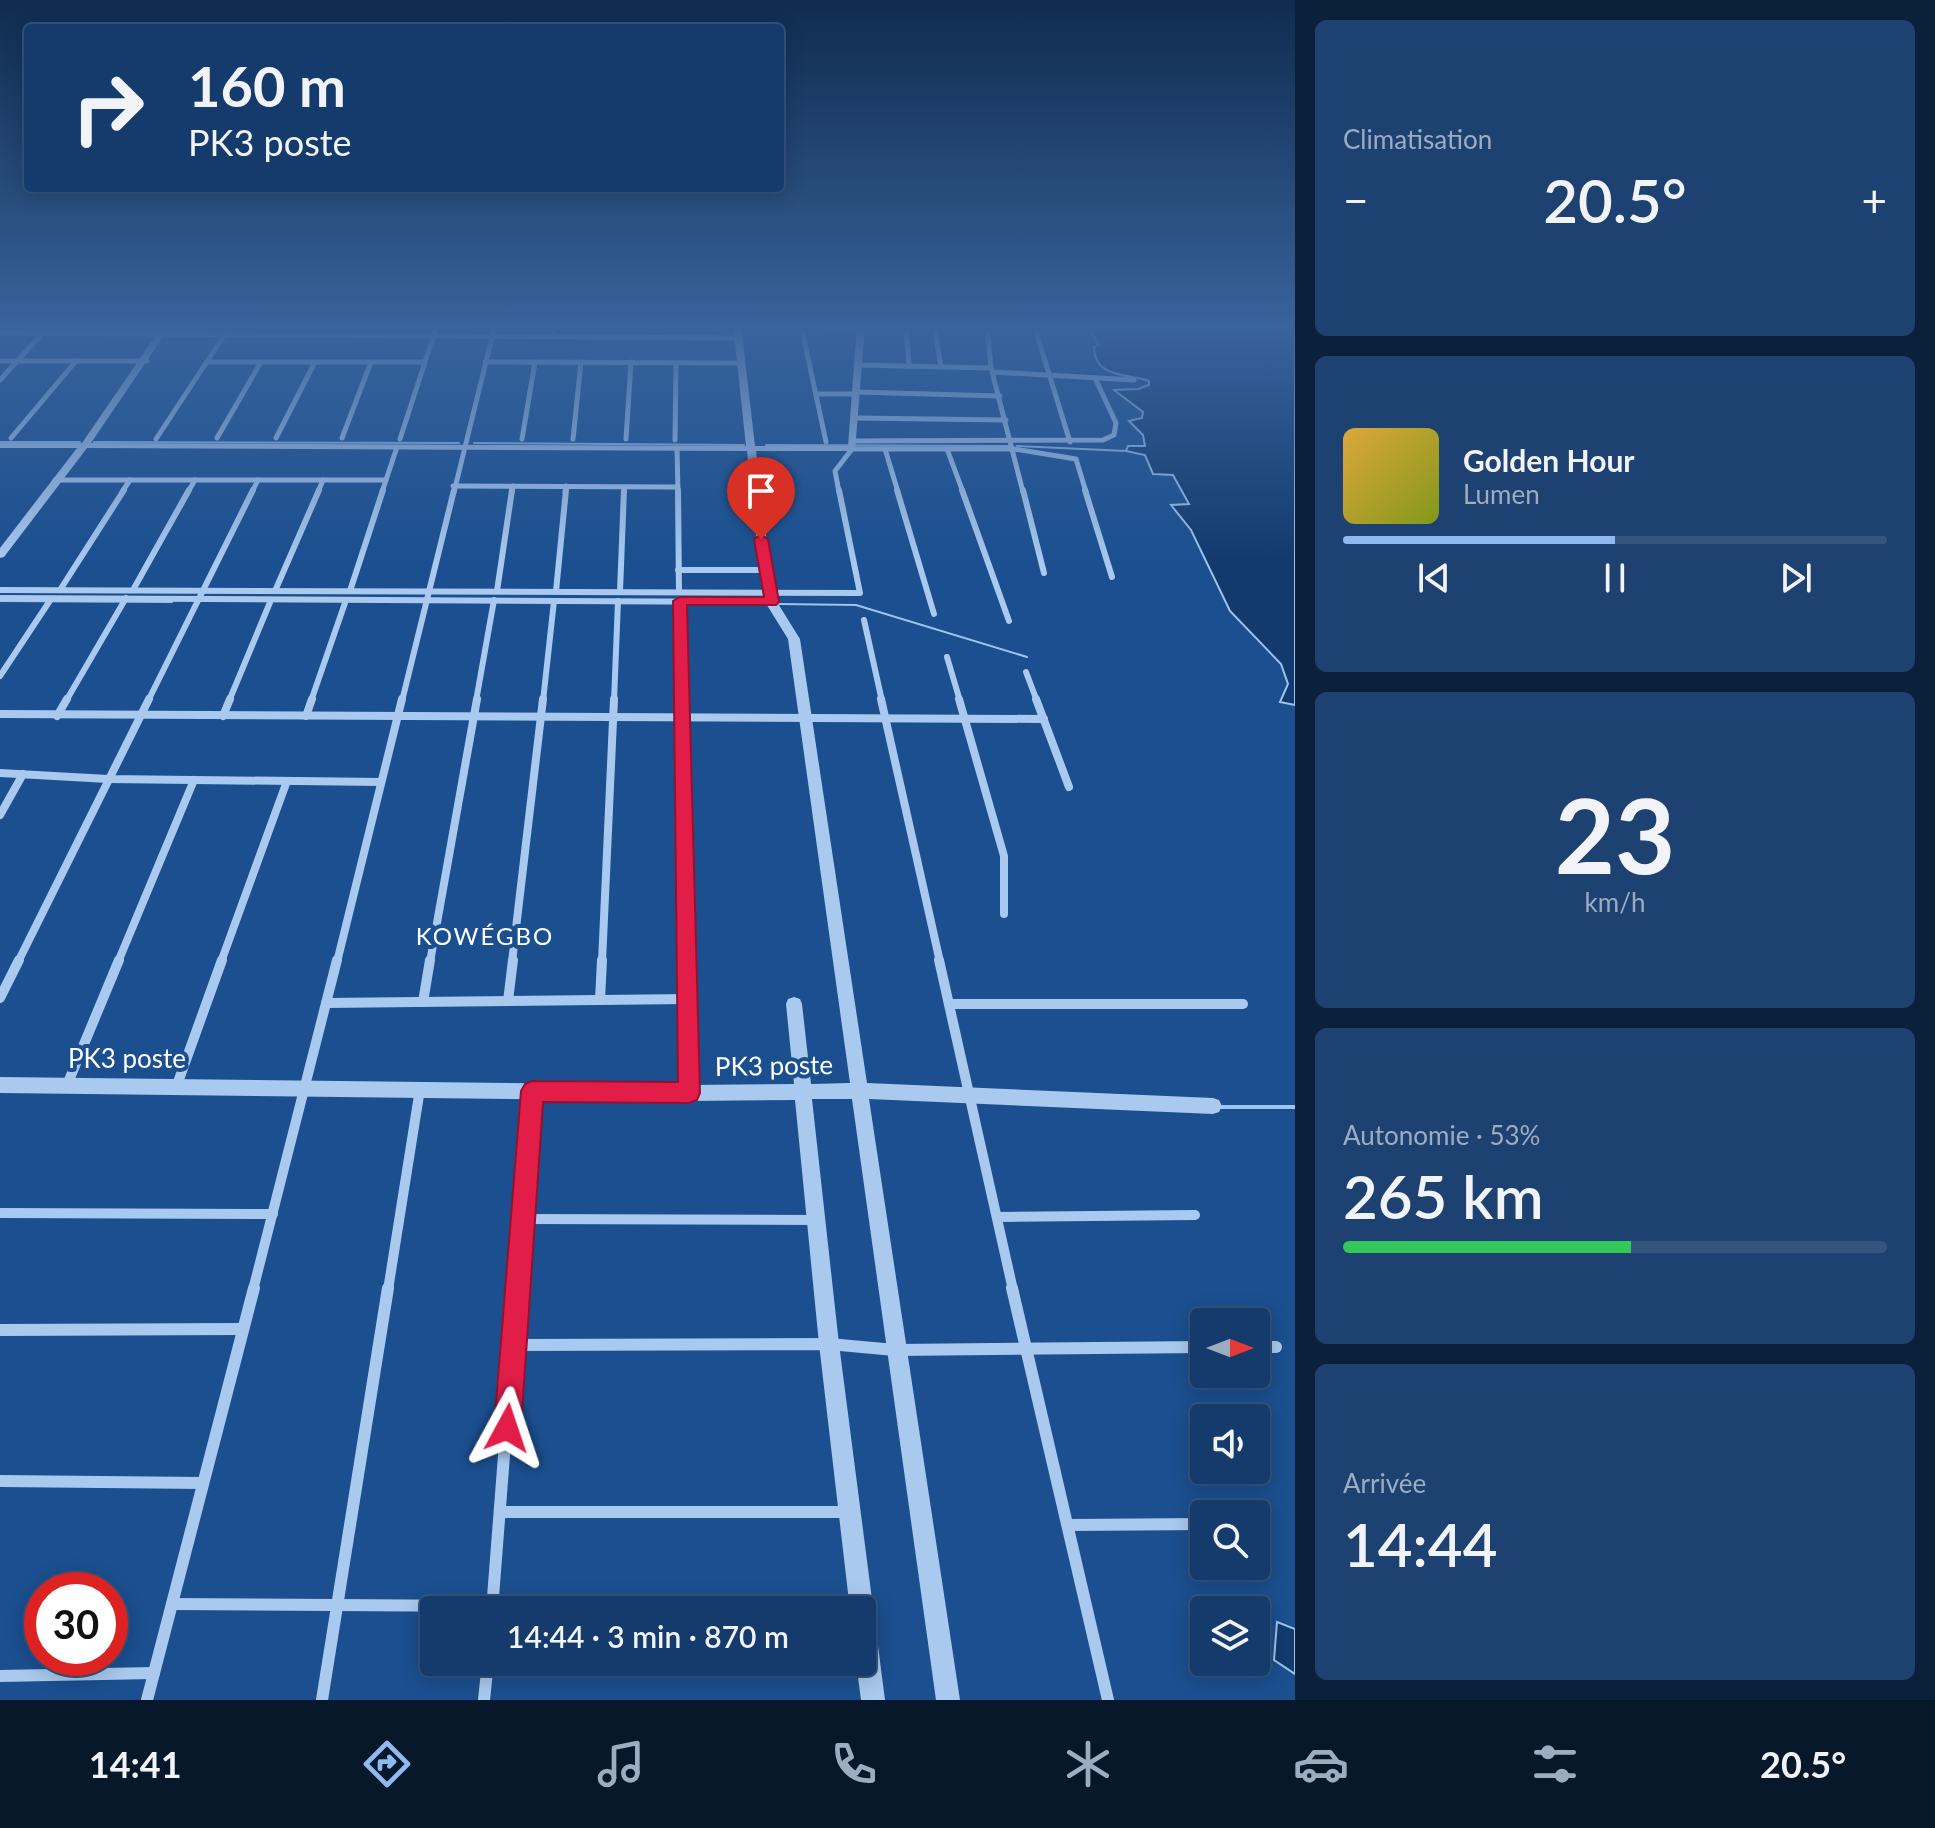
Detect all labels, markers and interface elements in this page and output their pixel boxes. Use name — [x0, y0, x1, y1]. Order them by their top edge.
text: 160 m — [188, 52, 346, 119]
icon: right — [56, 56, 160, 160]
text: PK3 poste — [188, 120, 352, 164]
text: Climatisation — [1343, 123, 1492, 155]
text: 20.5° — [1543, 164, 1687, 236]
text: − — [1343, 174, 1369, 226]
text: + — [1861, 174, 1887, 226]
text: Golden Hour — [1463, 442, 1635, 478]
pin — [727, 457, 795, 539]
icon: arrive — [739, 469, 783, 513]
text: Lumen — [1463, 478, 1540, 510]
icon: previous — [1412, 556, 1456, 600]
icon: pause — [1593, 556, 1637, 600]
icon: next — [1774, 556, 1818, 600]
text: 23 — [1555, 771, 1675, 896]
text: km/h — [1585, 886, 1645, 918]
district label: KOWÉGBO — [416, 921, 554, 950]
street label: PK3 poste — [68, 1042, 186, 1074]
street label: PK3 poste — [715, 1048, 833, 1082]
text: Autonomie · 53% — [1343, 1119, 1540, 1151]
text: 265 km — [1343, 1160, 1544, 1232]
north arrow — [1190, 1308, 1270, 1388]
map controls — [1190, 1308, 1270, 1676]
position arrow — [465, 1386, 549, 1470]
button: sound — [1190, 1404, 1270, 1484]
text: Arrivée — [1343, 1467, 1426, 1499]
button: search — [1190, 1500, 1270, 1580]
text: 14:44 — [1343, 1508, 1497, 1580]
speed limit sign: 30 — [24, 1572, 128, 1676]
button: layers — [1190, 1596, 1270, 1676]
text: 14:44 · 3 min · 870 m — [507, 1618, 789, 1654]
icon: directions — [359, 1736, 415, 1792]
icon: music — [593, 1736, 649, 1792]
icon: phone — [826, 1736, 882, 1792]
icon: climate — [1060, 1736, 1116, 1792]
icon: car — [1293, 1736, 1349, 1792]
icon: filters — [1527, 1736, 1583, 1792]
text: 14:41 — [89, 1742, 182, 1786]
text: 20.5° — [1760, 1742, 1846, 1786]

